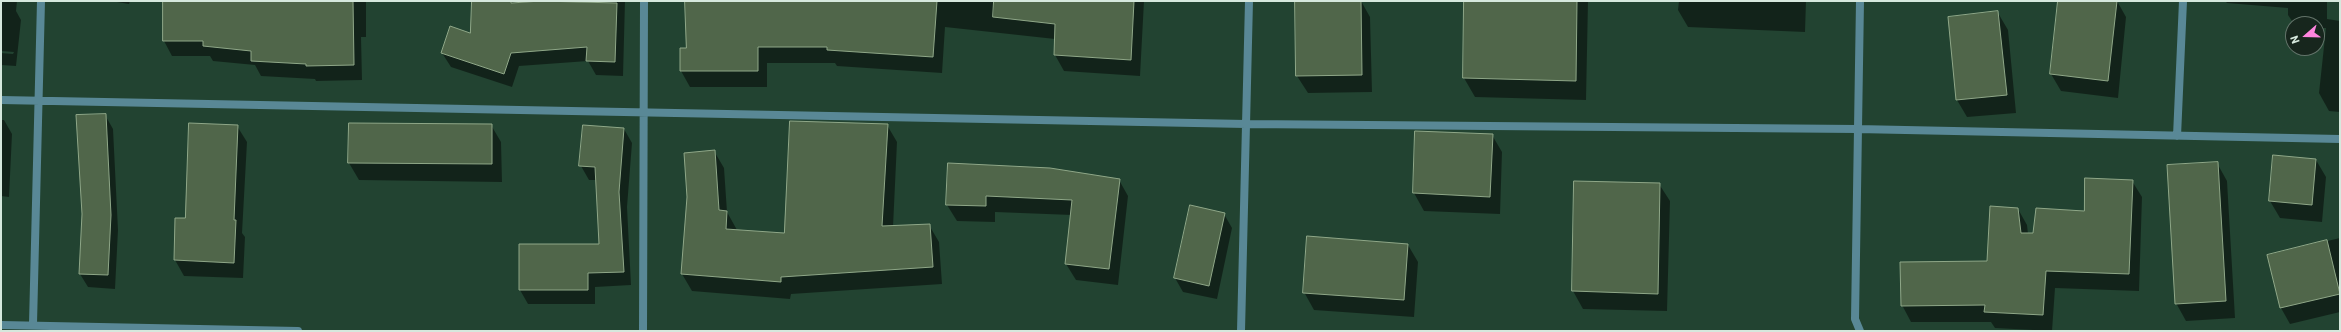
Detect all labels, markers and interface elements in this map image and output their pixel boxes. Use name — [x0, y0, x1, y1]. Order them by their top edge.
north arrow — [2285, 16, 2325, 56]
text: N — [2287, 34, 2302, 46]

